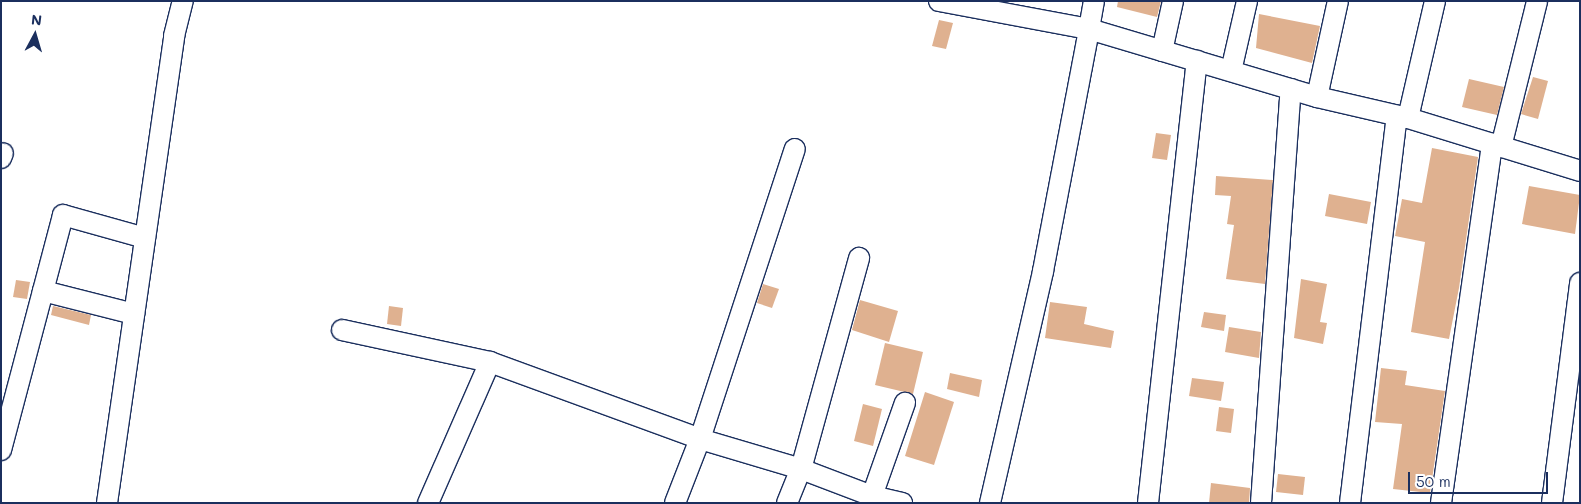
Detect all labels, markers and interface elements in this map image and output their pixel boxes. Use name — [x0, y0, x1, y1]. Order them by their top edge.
north arrow — [10, 10, 60, 60]
text: N — [30, 10, 43, 30]
scale bar — [1411, 462, 1551, 494]
text: 50 m — [1416, 471, 1451, 491]

